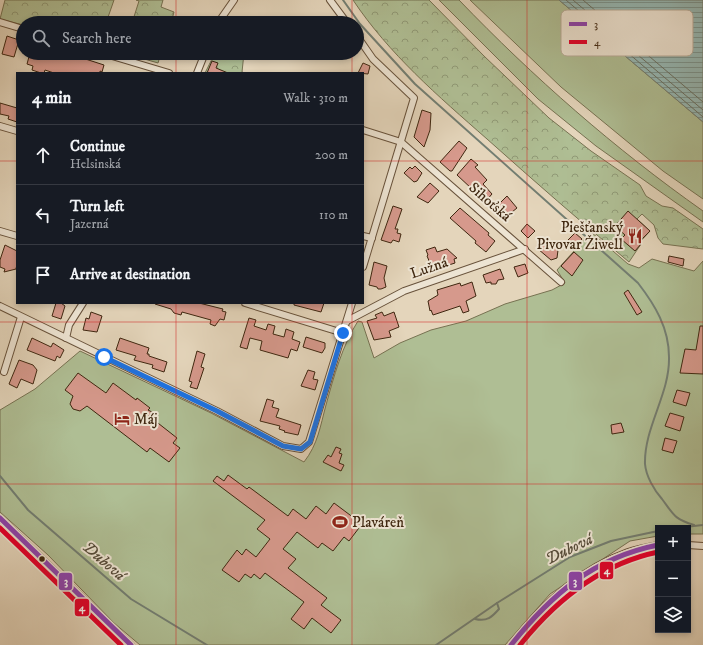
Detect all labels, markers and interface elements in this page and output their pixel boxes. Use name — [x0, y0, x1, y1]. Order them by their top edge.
legend — [561, 10, 693, 56]
search box — [16, 16, 364, 60]
text: 3 — [594, 18, 598, 32]
icon: search — [30, 27, 52, 49]
text: Search here — [62, 29, 131, 48]
text: 4 — [594, 36, 601, 50]
text: 4 min — [32, 87, 71, 109]
text: Walk · 310 m — [283, 90, 348, 106]
text: Continue — [70, 137, 125, 156]
icon: ahead — [32, 144, 54, 166]
text: 200 m — [315, 147, 348, 163]
text: Helsinská — [70, 156, 121, 172]
street label: Sihoťská — [465, 178, 516, 226]
text: Turn left — [70, 197, 124, 216]
icon: left — [32, 204, 54, 226]
text: 110 m — [319, 207, 348, 223]
text: Jazerná — [70, 216, 109, 232]
place label: Piešťanský Pivovar Žiwell — [537, 218, 624, 254]
restaurant icon: Piešťanský Pivovar Žiwell — [626, 227, 644, 245]
street label: Lužná — [408, 253, 451, 283]
icon: arrive — [32, 264, 54, 286]
text: Arrive at destination — [70, 265, 190, 284]
route end — [334, 324, 352, 342]
route start — [95, 348, 113, 366]
hotel icon: Máj — [113, 410, 131, 428]
place label: Máj — [134, 410, 158, 429]
sports icon: Plaváreň — [331, 513, 349, 531]
place label: Plaváreň — [352, 513, 404, 532]
map controls — [655, 525, 691, 633]
button: + — [655, 525, 691, 561]
water label: Dubová — [542, 528, 598, 569]
water label: Dubová — [78, 537, 131, 586]
unlabelled marker — [37, 554, 47, 564]
line badge: 4 — [599, 561, 614, 580]
button: − — [655, 561, 691, 597]
text: 4 — [603, 564, 611, 578]
line badge: 3 — [568, 571, 583, 591]
line badge: 3 — [58, 572, 73, 591]
text: 3 — [64, 575, 68, 589]
text: 3 — [573, 575, 577, 589]
button: layers — [655, 597, 691, 633]
line badge: 4 — [74, 598, 90, 617]
text: 4 — [78, 601, 86, 615]

